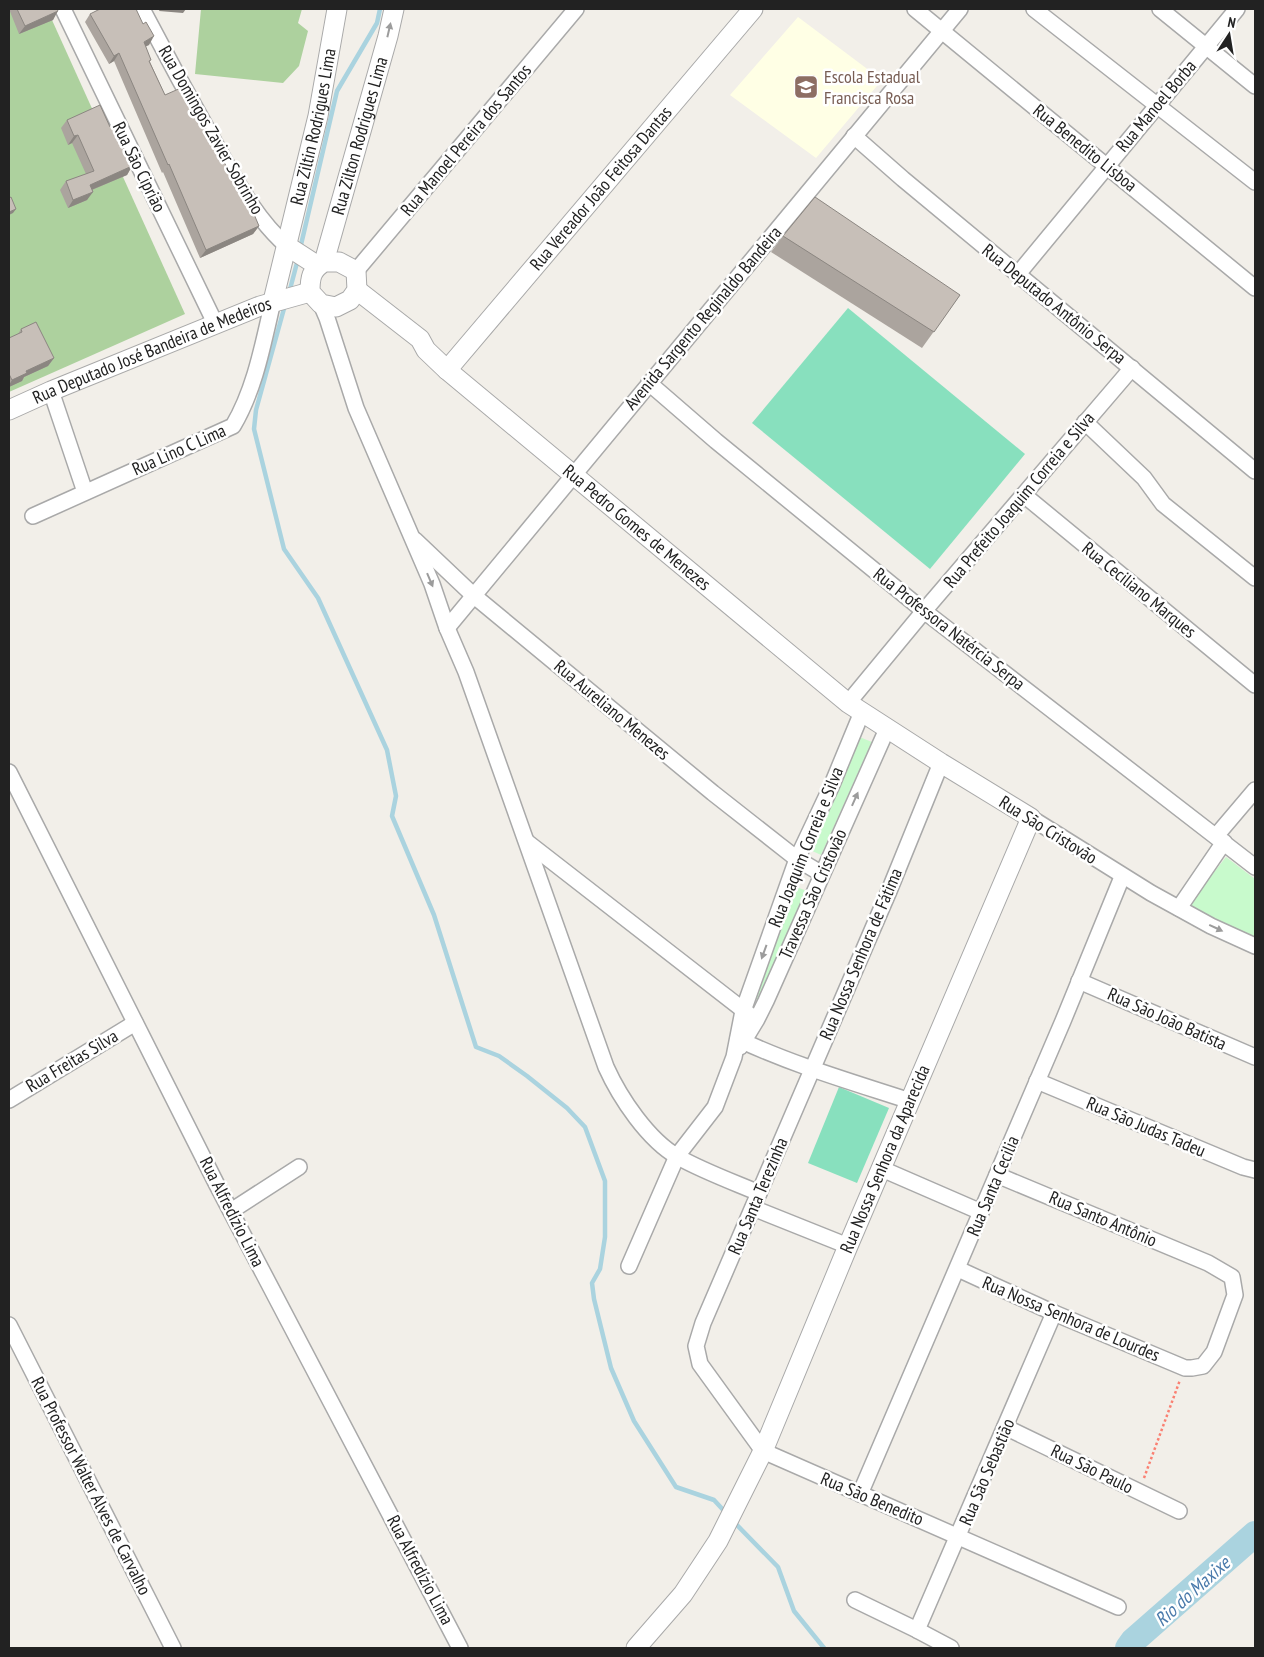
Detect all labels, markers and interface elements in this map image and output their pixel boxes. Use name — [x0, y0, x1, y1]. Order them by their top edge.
north arrow — [1204, 10, 1254, 60]
text: N — [1226, 13, 1237, 32]
one-way arrow — [385, 23, 393, 38]
street label: Rua Domingos Zavier Sobrinho — [154, 41, 269, 218]
street label: Rua Ziltin Rodrigues Lima — [285, 47, 341, 207]
street label: Rua Zilton Rodrigues Lima — [326, 54, 393, 217]
street label: Rua Manoel Borba — [1110, 55, 1201, 157]
street label: Rua Manoel Pereira dos Santos — [395, 59, 536, 220]
place label: Escola Estadual Francisca Rosa — [824, 65, 921, 109]
school or university icon: Escola Estadual Francisca Rosa — [793, 74, 819, 100]
street label: Rua Benedito Lisboa — [1029, 99, 1142, 197]
street label: Rua Vereador João Feitosa Dantas — [524, 101, 677, 275]
street label: Rua São Ciprião — [108, 118, 171, 216]
street label: Avenida Sargento Reginaldo Bandeira — [619, 221, 786, 414]
street label: Rua Deputado Antônio Serpa — [978, 238, 1131, 369]
street label: Rua Deputado José Bandeira de Medeiros — [29, 291, 274, 409]
street label: Rua Prefeito Joaquim Correia e Silva — [938, 407, 1099, 592]
street label: Rua Lino C Lima — [128, 419, 229, 480]
street label: Rua Pedro Gomes de Menezes — [558, 459, 716, 595]
street label: Rua Ceciliano Marques — [1078, 537, 1201, 643]
street label: Rua Professora Natércia Serpa — [869, 562, 1030, 695]
one-way arrow — [426, 573, 434, 587]
street label: Rua Aureliano Menezes — [550, 654, 675, 765]
street label: Rua Joaquim Correia e Silva — [763, 763, 848, 930]
street label: Rua São Cristovão — [995, 790, 1102, 869]
one-way arrow — [852, 792, 860, 806]
street label: Travessa São Cristovão — [774, 825, 852, 962]
street label: Rua Nossa Senhora de Fátima — [814, 865, 907, 1043]
one-way arrow — [1209, 925, 1223, 933]
one-way arrow — [760, 945, 768, 960]
street label: Rua São João Batista — [1104, 982, 1230, 1055]
street label: Rua Freitas Silva — [22, 1024, 122, 1097]
street label: Rua Nossa Senhora da Aparecida — [834, 1061, 935, 1256]
street label: Rua São Judas Tadeu — [1083, 1091, 1209, 1162]
street label: Rua Santa Cecilia — [961, 1132, 1024, 1239]
street label: Rua Santa Terezinha — [723, 1134, 793, 1258]
street label: Rua Alfredízio Lima — [195, 1153, 270, 1271]
street label: Rua Santo Antônio — [1046, 1186, 1161, 1252]
street label: Rua Nossa Senhora de Lourdes — [979, 1271, 1163, 1366]
street label: Rua Professor Walter Alves de Carvalho — [26, 1373, 157, 1599]
street label: Rua São Sebastião — [954, 1415, 1019, 1529]
street label: Rua São Paulo — [1047, 1439, 1137, 1498]
street label: Rua São Benedito — [817, 1467, 927, 1531]
street label: Rua Alfredízio Lima — [382, 1511, 459, 1628]
water label: Rio do Maxixe — [1149, 1550, 1235, 1631]

